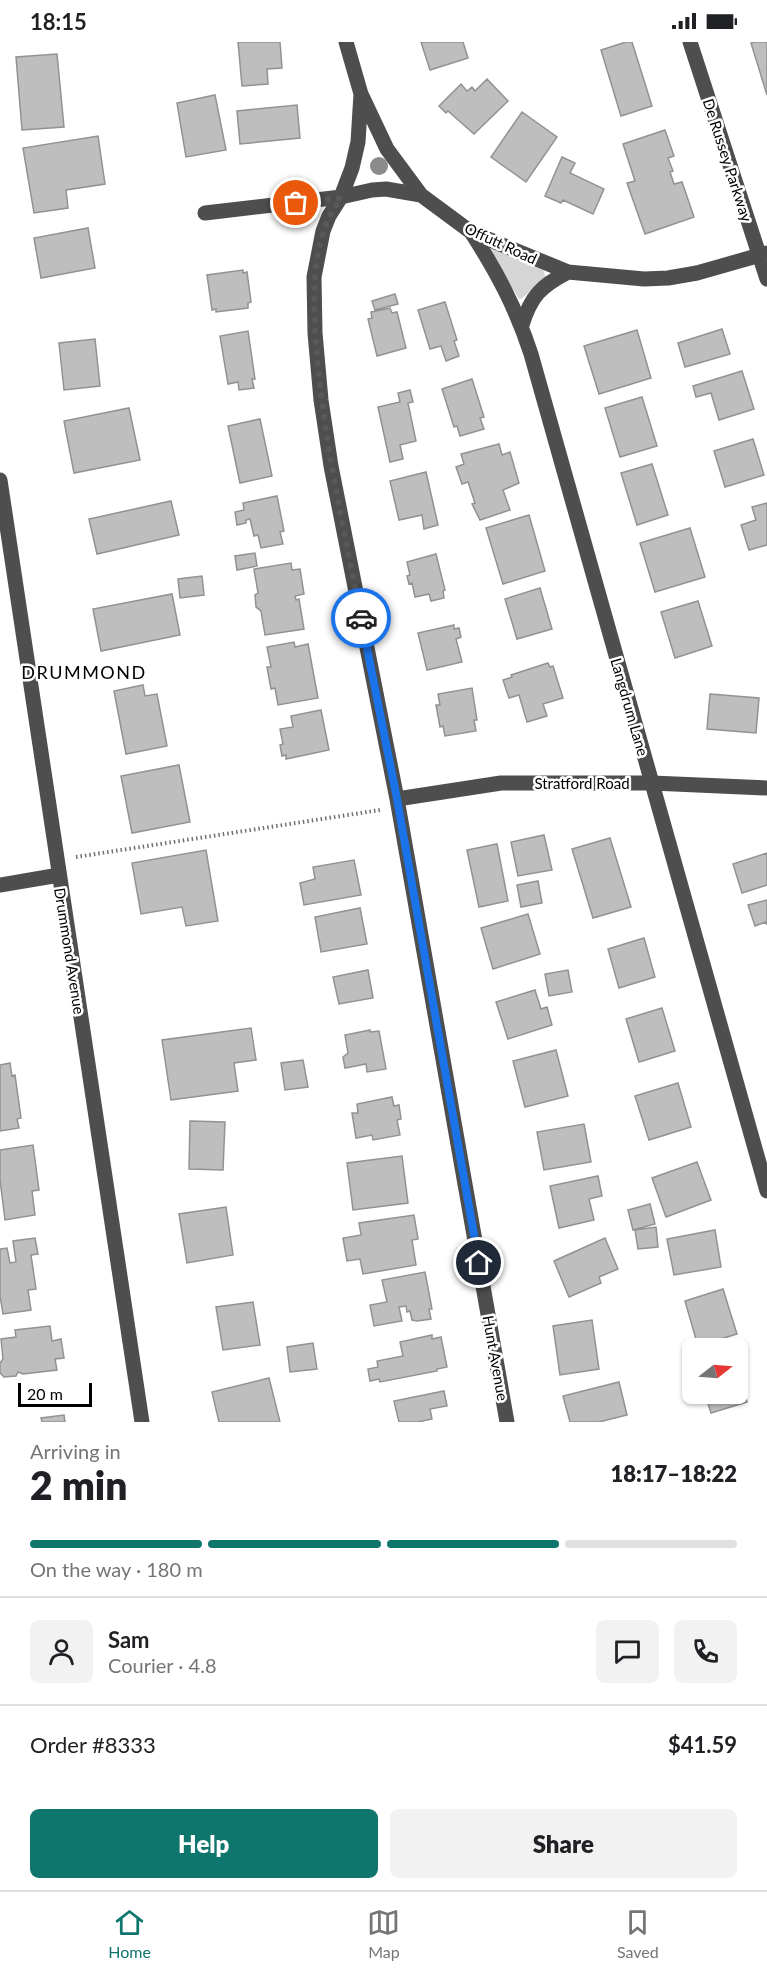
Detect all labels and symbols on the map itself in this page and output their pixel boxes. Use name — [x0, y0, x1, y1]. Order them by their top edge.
street label: De Russey Parkway — [700, 96, 756, 224]
pin — [270, 177, 321, 228]
street label: Offutt Road — [462, 218, 540, 268]
courier — [331, 588, 391, 648]
street label: Langdrum Lane — [607, 656, 653, 758]
district label: DRUMMOND — [21, 661, 147, 683]
street label: Stratford Road — [534, 774, 630, 792]
street label: Drummond Avenue — [51, 886, 89, 1016]
pin — [453, 1237, 504, 1288]
street label: Hunt Avenue — [480, 1314, 512, 1402]
north arrow — [682, 1338, 748, 1404]
scale bar — [18, 1380, 92, 1408]

